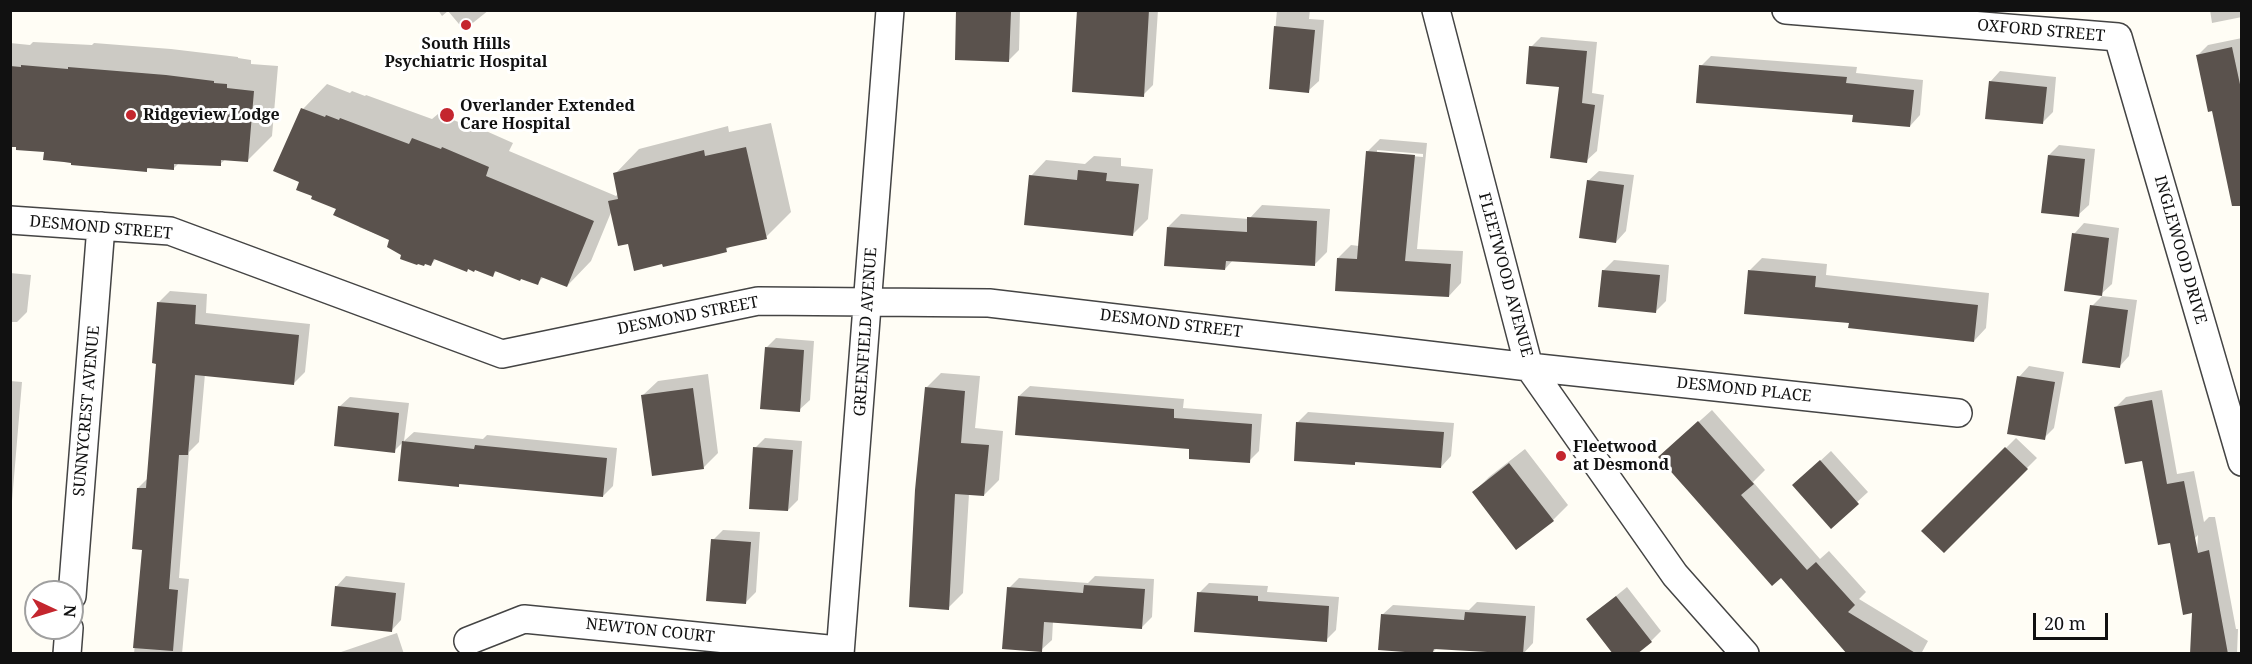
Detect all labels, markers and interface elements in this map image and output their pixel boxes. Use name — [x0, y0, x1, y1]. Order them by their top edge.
street label: OXFORD STREET — [1976, 16, 2106, 46]
marker: South Hills Psychiatric Hospital — [459, 18, 473, 32]
place label: South Hills Psychiatric Hospital — [385, 34, 547, 72]
place label: Overlander Extended Care Hospital — [460, 96, 635, 134]
place label: Ridgeview Lodge — [143, 105, 280, 125]
marker: Overlander Extended Care Hospital — [438, 106, 456, 124]
marker: Ridgeview Lodge — [124, 108, 138, 122]
street label: INGLEWOOD DRIVE — [2150, 173, 2210, 327]
street label: FLEETWOOD AVENUE — [1474, 191, 1536, 359]
street label: DESMOND STREET — [29, 212, 173, 244]
street label: GREENFIELD AVENUE — [851, 247, 881, 417]
street label: DESMOND STREET — [616, 293, 760, 339]
street label: DESMOND STREET — [1099, 306, 1243, 342]
street label: SUNNYCREST AVENUE — [70, 325, 104, 497]
street label: DESMOND PLACE — [1676, 373, 1812, 407]
place label: Fleetwood at Desmond — [1573, 437, 1669, 475]
marker: Fleetwood at Desmond — [1554, 449, 1568, 463]
north arrow — [24, 580, 84, 640]
scale bar — [2036, 601, 2111, 639]
text: N — [59, 604, 81, 618]
text: 20 m — [2044, 611, 2086, 635]
street label: NEWTON COURT — [585, 615, 715, 647]

